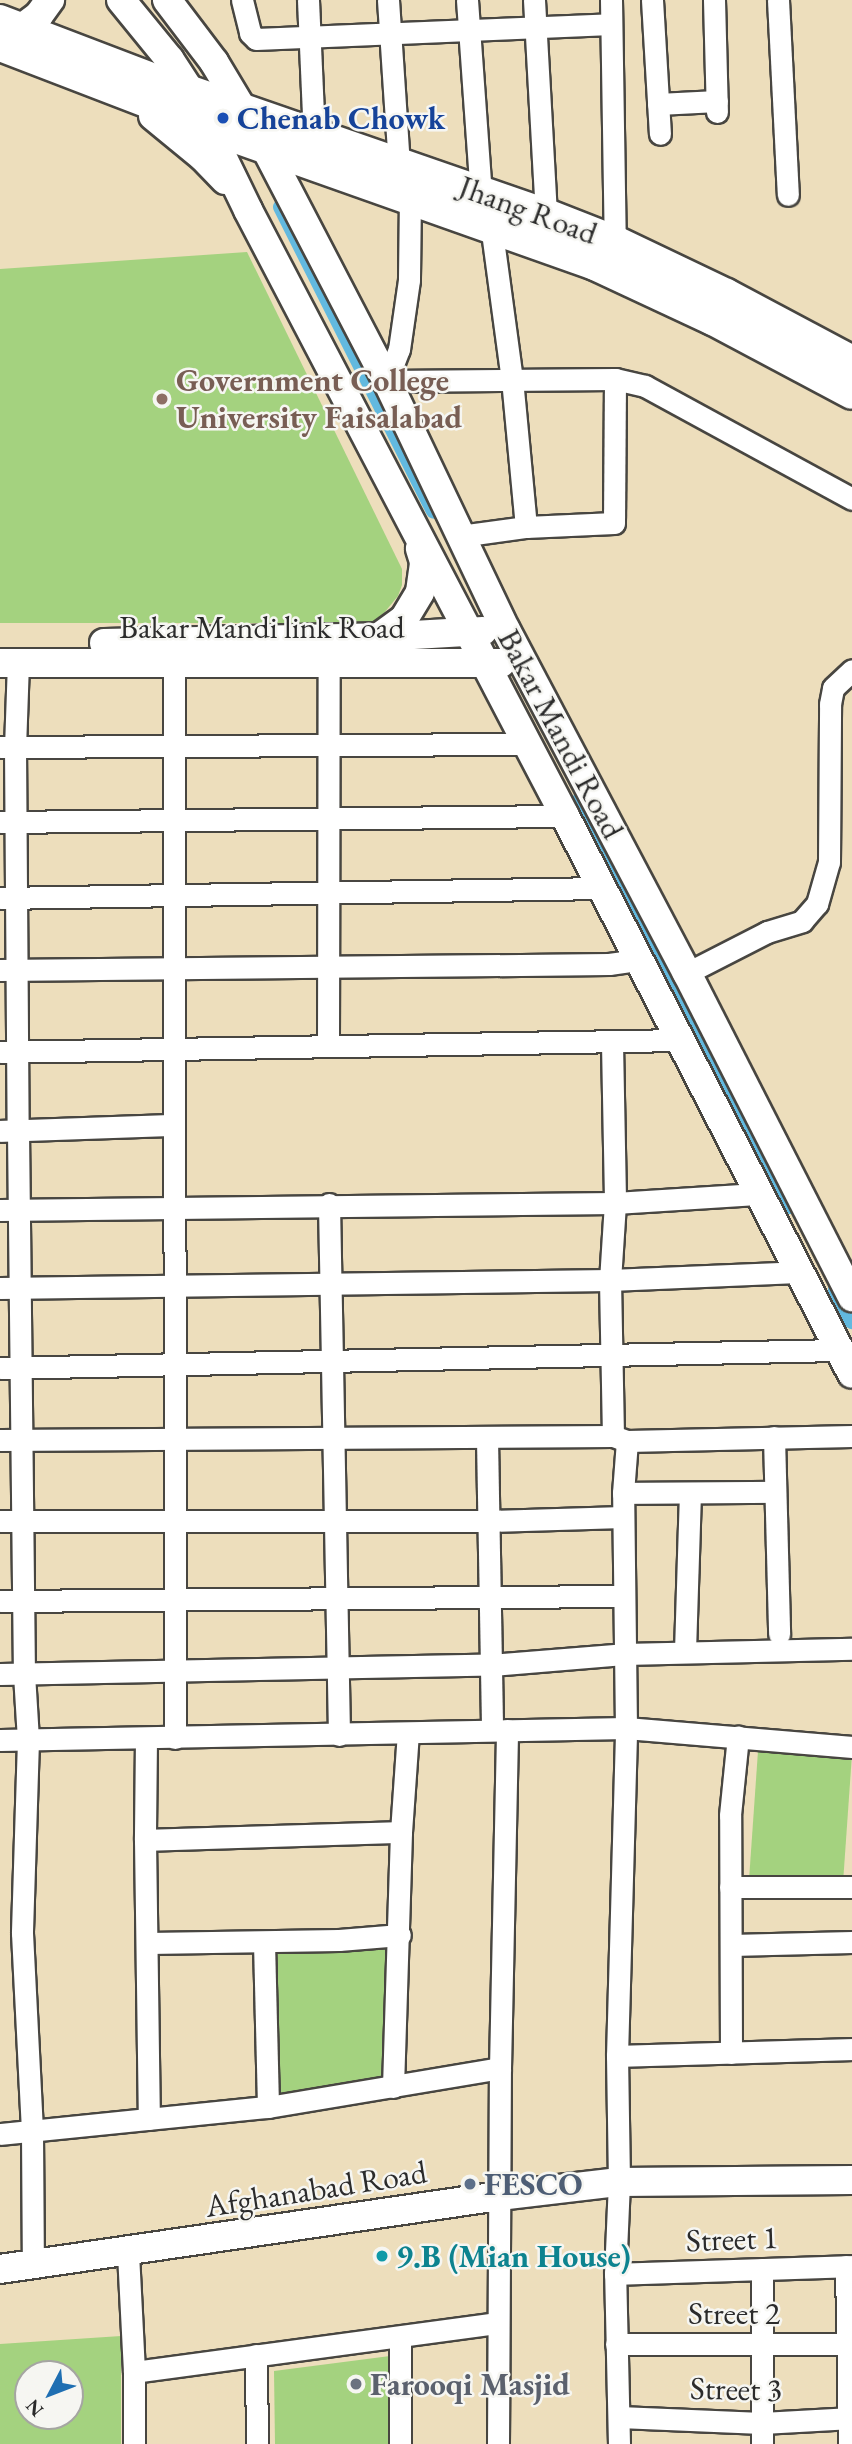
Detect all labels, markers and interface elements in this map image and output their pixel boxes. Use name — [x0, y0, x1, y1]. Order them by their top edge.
place label: Chenab Chowk — [237, 99, 445, 137]
marker: Chenab Chowk — [215, 110, 231, 126]
street label: Jhang Road — [454, 167, 602, 253]
place label: Government College University Faisalabad — [176, 362, 462, 437]
marker: Government College University Faisalabad — [154, 391, 170, 407]
street label: Bakar Mandi link Road — [119, 608, 405, 646]
street label: Bakar Mandi Road — [490, 623, 632, 845]
street label: Afghanabad Road — [203, 2153, 429, 2225]
place label: FESCO — [484, 2165, 583, 2203]
marker: FESCO — [462, 2176, 478, 2192]
street label: Street 1 — [685, 2218, 779, 2260]
place label: 9.B (Mian House) — [396, 2237, 631, 2275]
marker: 9.B (Mian House) — [374, 2248, 390, 2264]
street label: Street 2 — [688, 2294, 780, 2332]
north arrow — [14, 2360, 84, 2430]
place label: Farooqi Masjid — [370, 2365, 570, 2403]
street label: Street 3 — [690, 2369, 782, 2409]
marker: Farooqi Masjid — [348, 2376, 364, 2392]
text: N — [20, 2394, 49, 2422]

